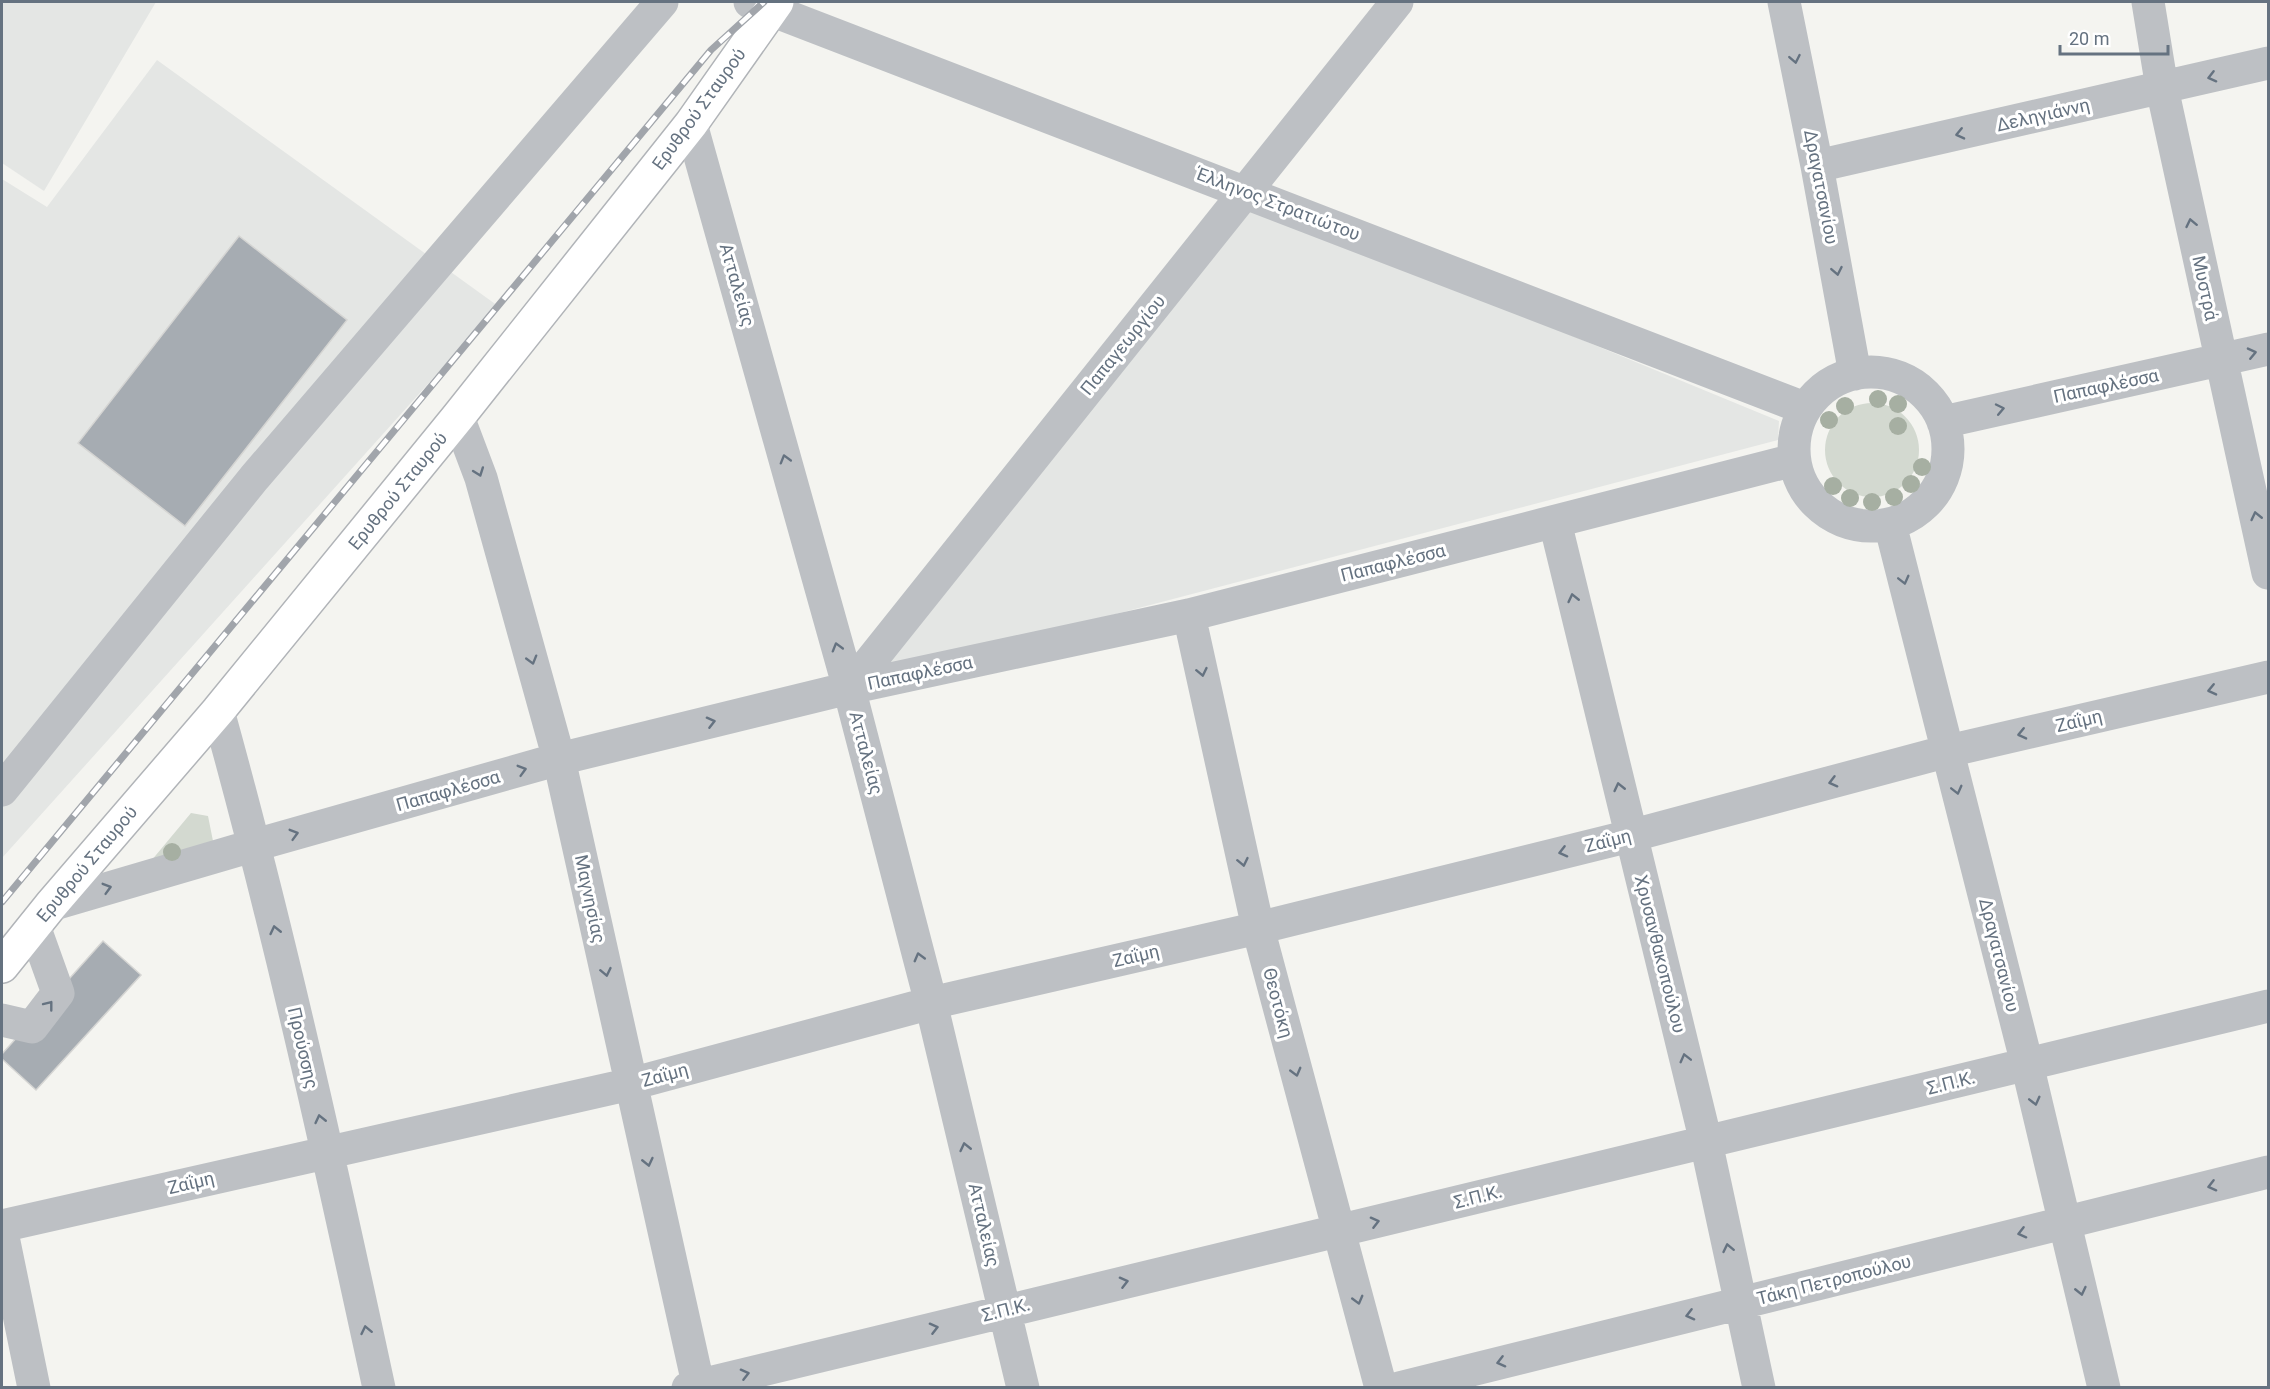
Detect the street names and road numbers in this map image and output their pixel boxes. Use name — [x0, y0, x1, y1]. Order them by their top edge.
street label: Ερυθρού Σταυρού — [647, 44, 750, 174]
street label: Δεληγιάννη — [1994, 94, 2092, 135]
street label: Δραγατσανίου — [1800, 128, 1843, 246]
street label: Έλληνος Στρατιώτου — [1191, 162, 1363, 244]
street label: Ατταλείας — [716, 241, 759, 329]
street label: Μυστρά — [2188, 254, 2223, 323]
street label: Παπαγεωργίου — [1076, 290, 1169, 399]
street label: Παπαφλέσσα — [2051, 364, 2161, 407]
street label: Ερυθρού Σταυρού — [344, 428, 451, 554]
street label: Παπαφλέσσα — [1338, 539, 1448, 586]
street label: Παπαφλέσσα — [865, 651, 975, 694]
street label: Ζαΐμη — [2054, 705, 2104, 736]
street label: Ατταλείας — [845, 709, 888, 797]
street label: Παπαφλέσσα — [394, 765, 503, 815]
street label: Ερυθρού Σταυρού — [32, 801, 141, 926]
street label: Ζαΐμη — [1583, 825, 1633, 856]
street label: Μαγνησίας — [571, 853, 610, 945]
street label: Χρυσανθακοπούλου — [1631, 873, 1690, 1035]
street label: Δραγατσανίου — [1975, 896, 2024, 1014]
street label: Ζαΐμη — [1111, 940, 1161, 971]
street label: Θεοτόκη — [1259, 966, 1298, 1040]
street label: Προύσσης — [284, 1005, 323, 1091]
street label: Ζαΐμη — [639, 1058, 690, 1091]
street label: Σ.Π.Κ. — [1925, 1066, 1977, 1099]
street label: Ζαΐμη — [166, 1167, 216, 1198]
street label: Σ.Π.Κ. — [1452, 1180, 1504, 1213]
street label: Ατταλείας — [965, 1181, 1004, 1269]
street label: Τάκη Πετροπούλου — [1755, 1250, 1913, 1309]
street label: Σ.Π.Κ. — [980, 1293, 1032, 1326]

